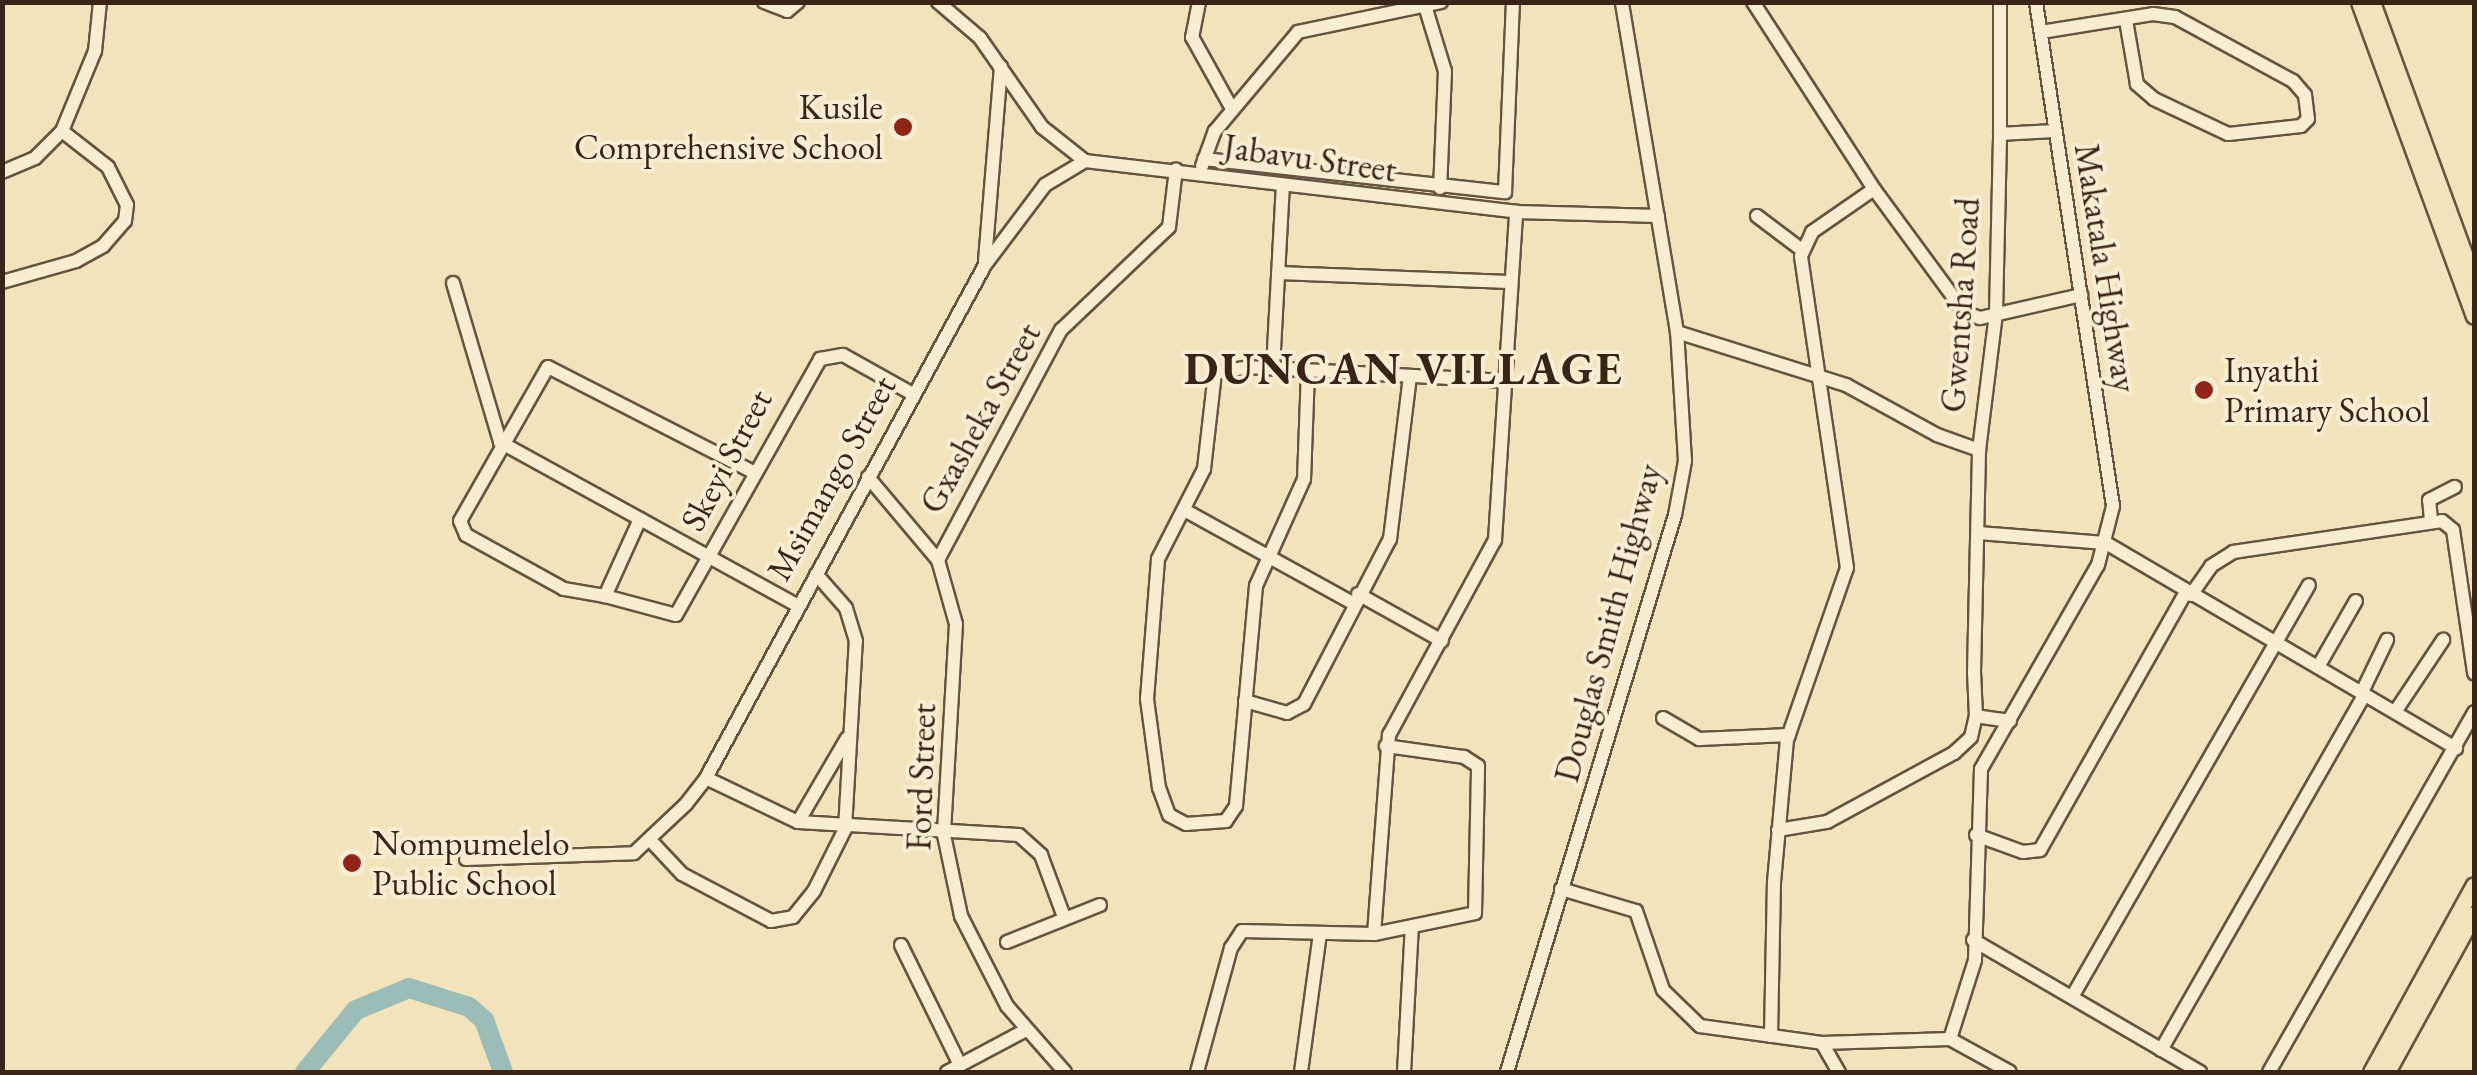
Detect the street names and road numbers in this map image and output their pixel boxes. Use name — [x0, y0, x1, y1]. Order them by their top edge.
street label: Jabavu Street — [1221, 125, 1399, 191]
street label: Makatala Highway — [2066, 141, 2146, 395]
street label: Gwentsha Road — [1932, 196, 1988, 414]
street label: Gxasheka Street — [910, 315, 1050, 521]
street label: Msimango Street — [757, 368, 905, 588]
street label: Skeyi Street — [671, 382, 781, 538]
street label: Douglas Smith Highway — [1545, 459, 1671, 787]
street label: Ford Street — [897, 703, 945, 851]

